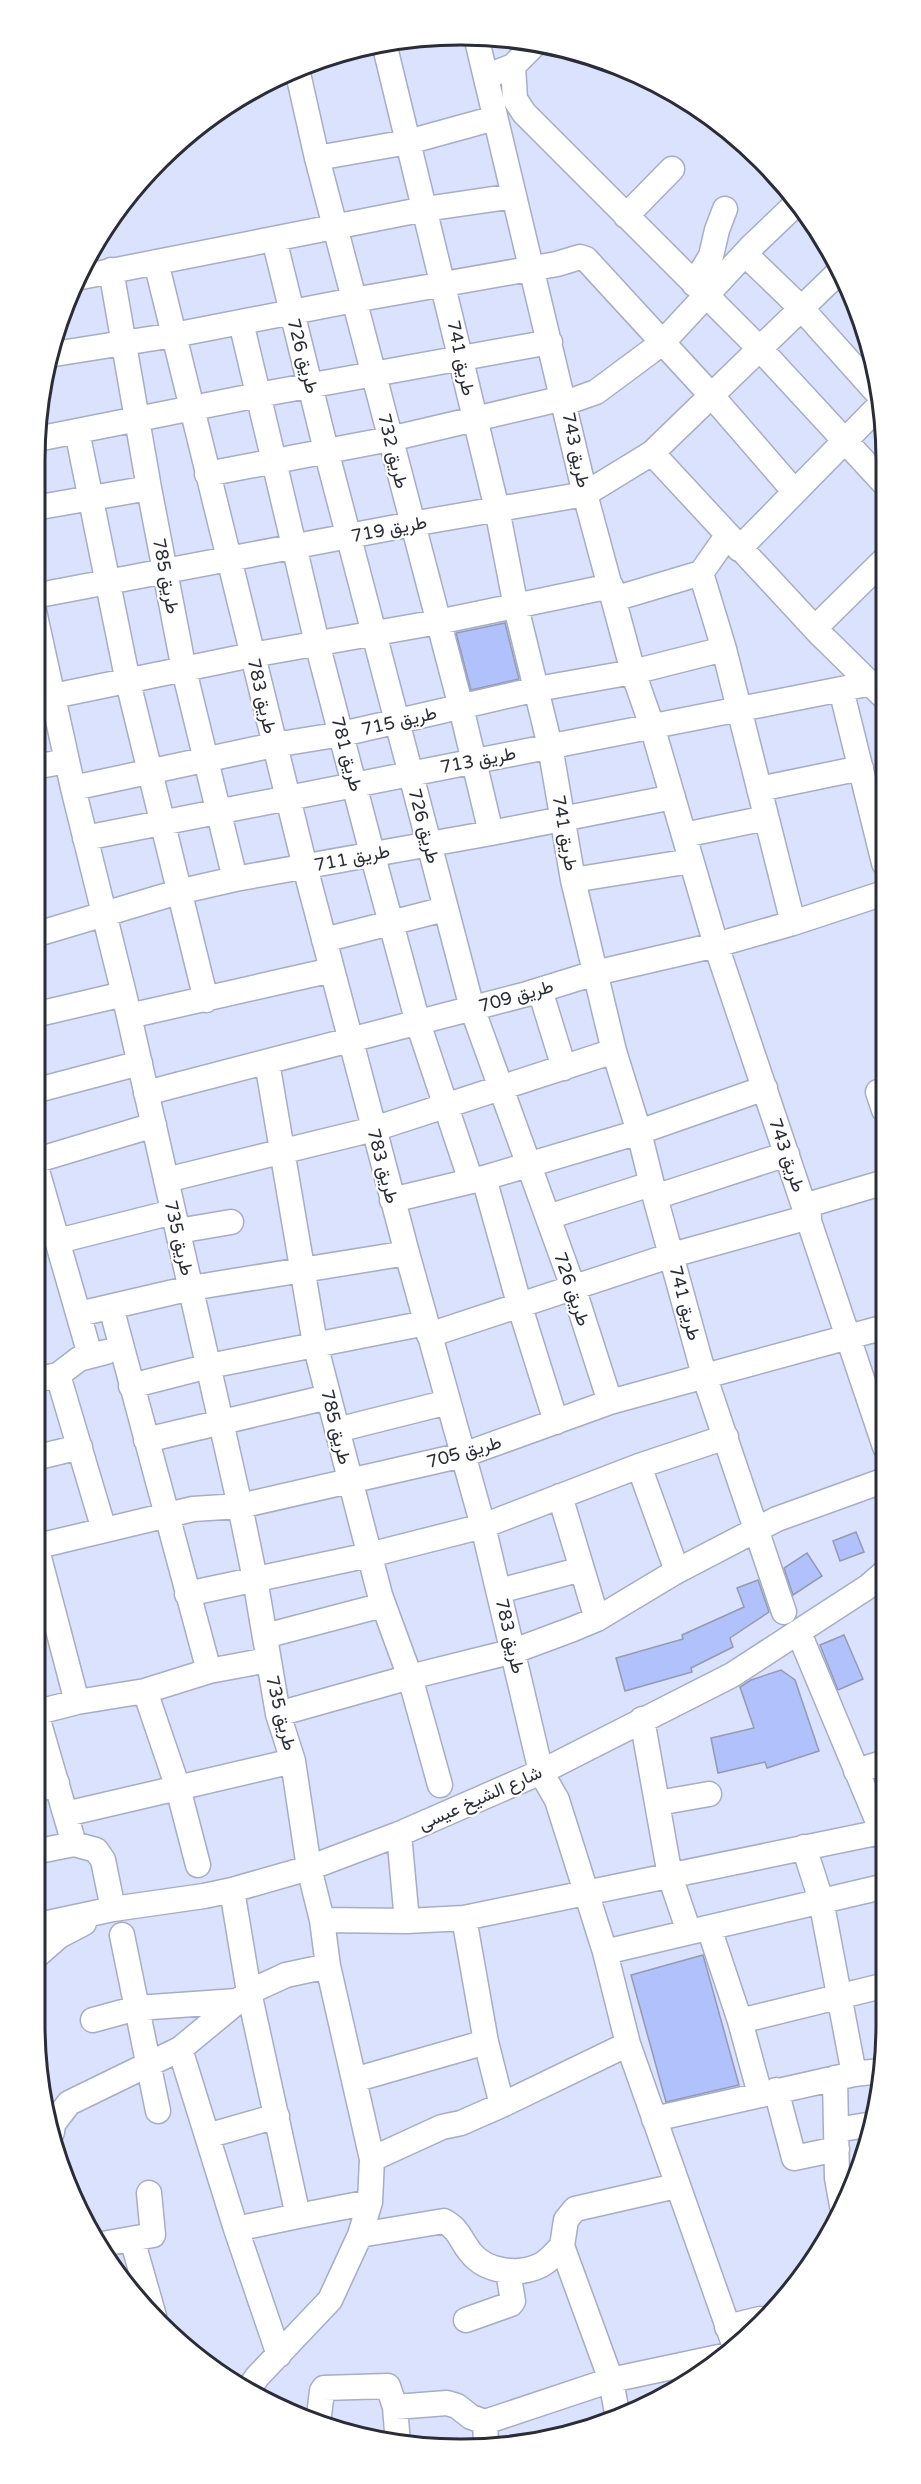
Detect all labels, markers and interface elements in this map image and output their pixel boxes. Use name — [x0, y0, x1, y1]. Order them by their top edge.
street label: طريق 726 — [282, 316, 324, 396]
street label: طريق 741 — [442, 318, 480, 398]
street label: طريق 743 — [557, 410, 595, 490]
street label: طريق 732 — [373, 411, 413, 491]
street label: طريق 719 — [349, 511, 429, 547]
street label: طريق 785 — [148, 536, 184, 616]
street label: طريق 783 — [243, 656, 281, 736]
street label: طريق 715 — [359, 702, 439, 740]
street label: طريق 781 — [326, 714, 368, 794]
street label: طريق 713 — [438, 742, 518, 778]
street label: طريق 726 — [403, 786, 445, 866]
street label: طريق 741 — [548, 793, 582, 873]
street label: طريق 711 — [312, 840, 392, 876]
street label: طريق 709 — [476, 975, 556, 1017]
street label: طريق 743 — [764, 1115, 810, 1195]
street label: طريق 783 — [362, 1126, 404, 1206]
street label: طريق 735 — [160, 1198, 198, 1278]
street label: طريق 726 — [549, 1249, 595, 1329]
street label: طريق 741 — [664, 1263, 706, 1343]
street label: طريق 785 — [316, 1387, 356, 1467]
street label: طريق 705 — [424, 1431, 504, 1473]
street label: طريق 783 — [491, 1596, 529, 1676]
street label: طريق 735 — [261, 1673, 301, 1753]
street label: شارع الشيخ عيسى — [415, 1761, 546, 1836]

